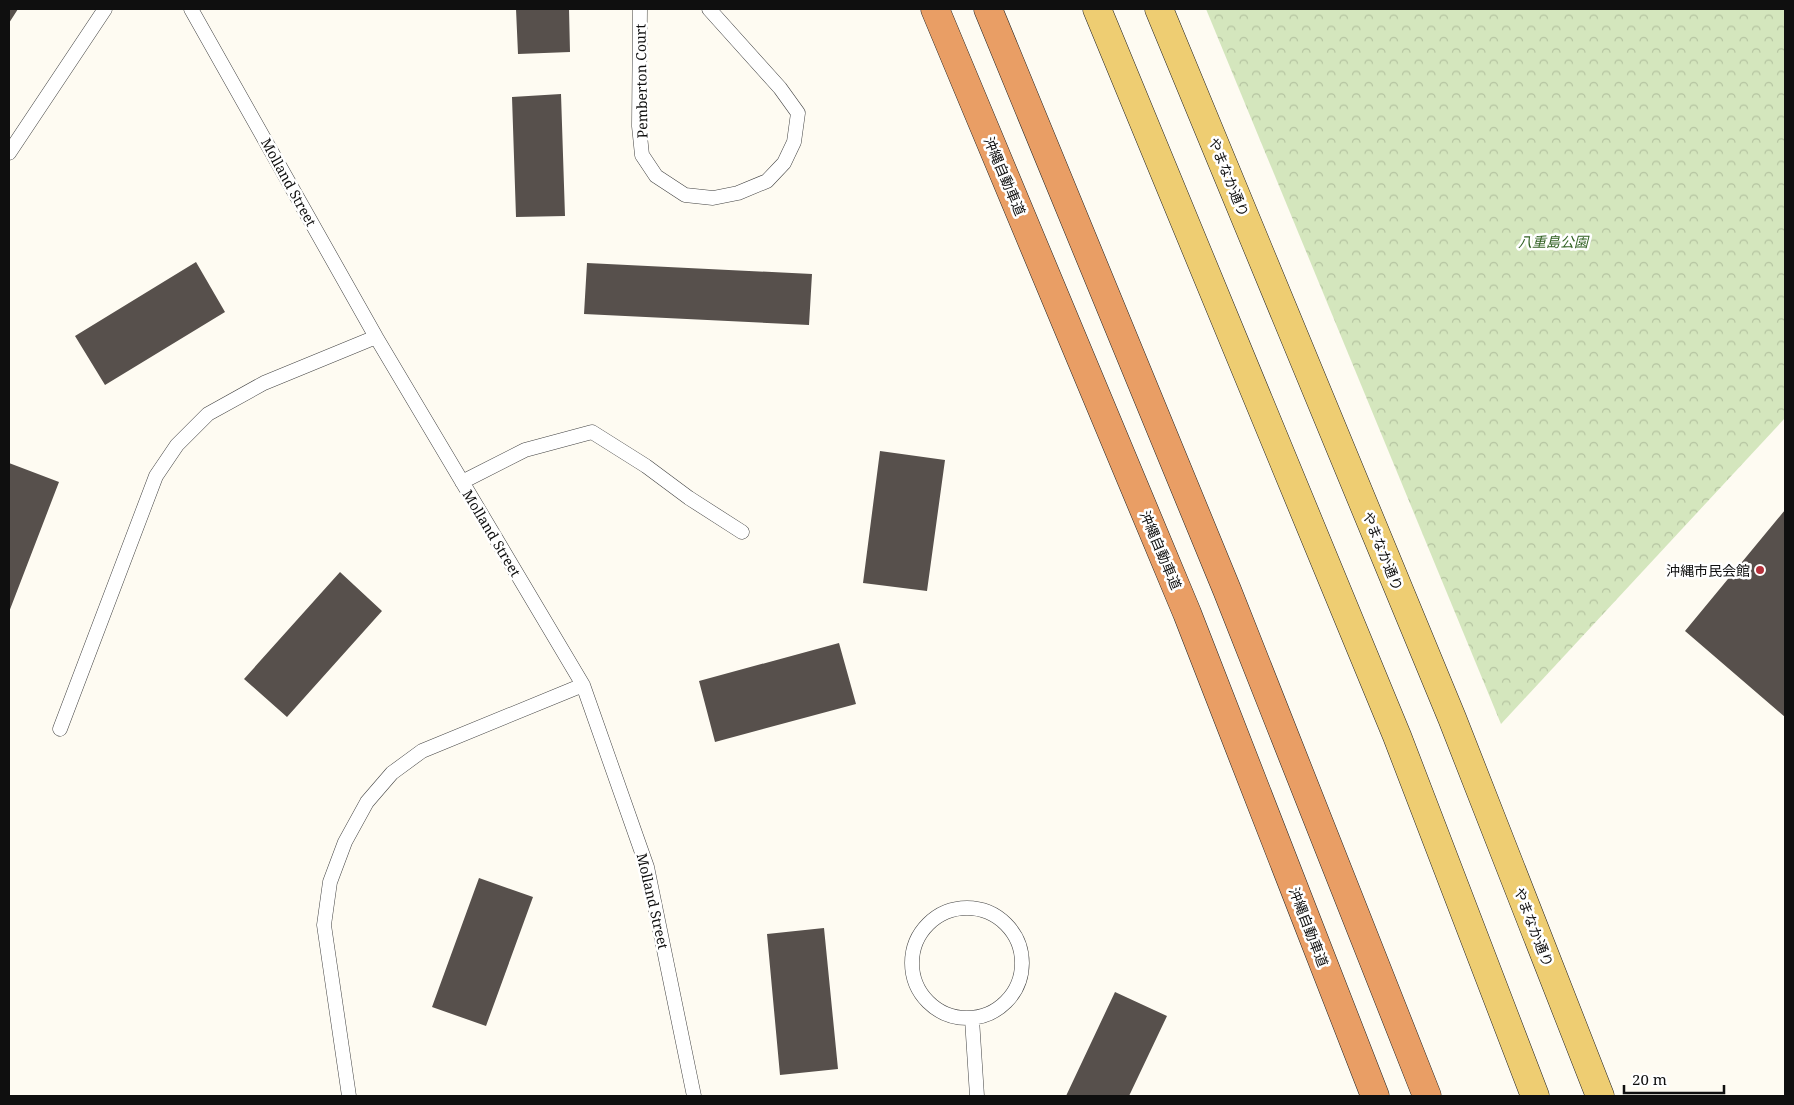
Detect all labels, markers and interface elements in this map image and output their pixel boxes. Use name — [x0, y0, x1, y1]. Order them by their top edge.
street label: Pemberton Court — [631, 23, 651, 138]
street label: Molland Street — [257, 134, 321, 230]
street label: 沖縄自動車道 — [980, 134, 1030, 218]
street label: やまなか通り — [1204, 134, 1254, 220]
park label: 八重島公園 — [1518, 232, 1590, 251]
street label: Molland Street — [459, 486, 525, 580]
street label: 沖縄自動車道 — [1136, 508, 1186, 592]
street label: やまなか通り — [1358, 508, 1408, 594]
place label: 沖縄市民会館 — [1666, 561, 1750, 580]
marker: 沖縄市民会館 — [1754, 564, 1766, 576]
street label: Molland Street — [633, 851, 673, 951]
street label: 沖縄自動車道 — [1285, 884, 1333, 970]
street label: やまなか通り — [1510, 884, 1558, 970]
scale bar — [1624, 1062, 1724, 1094]
text: 20 m — [1632, 1069, 1667, 1089]

